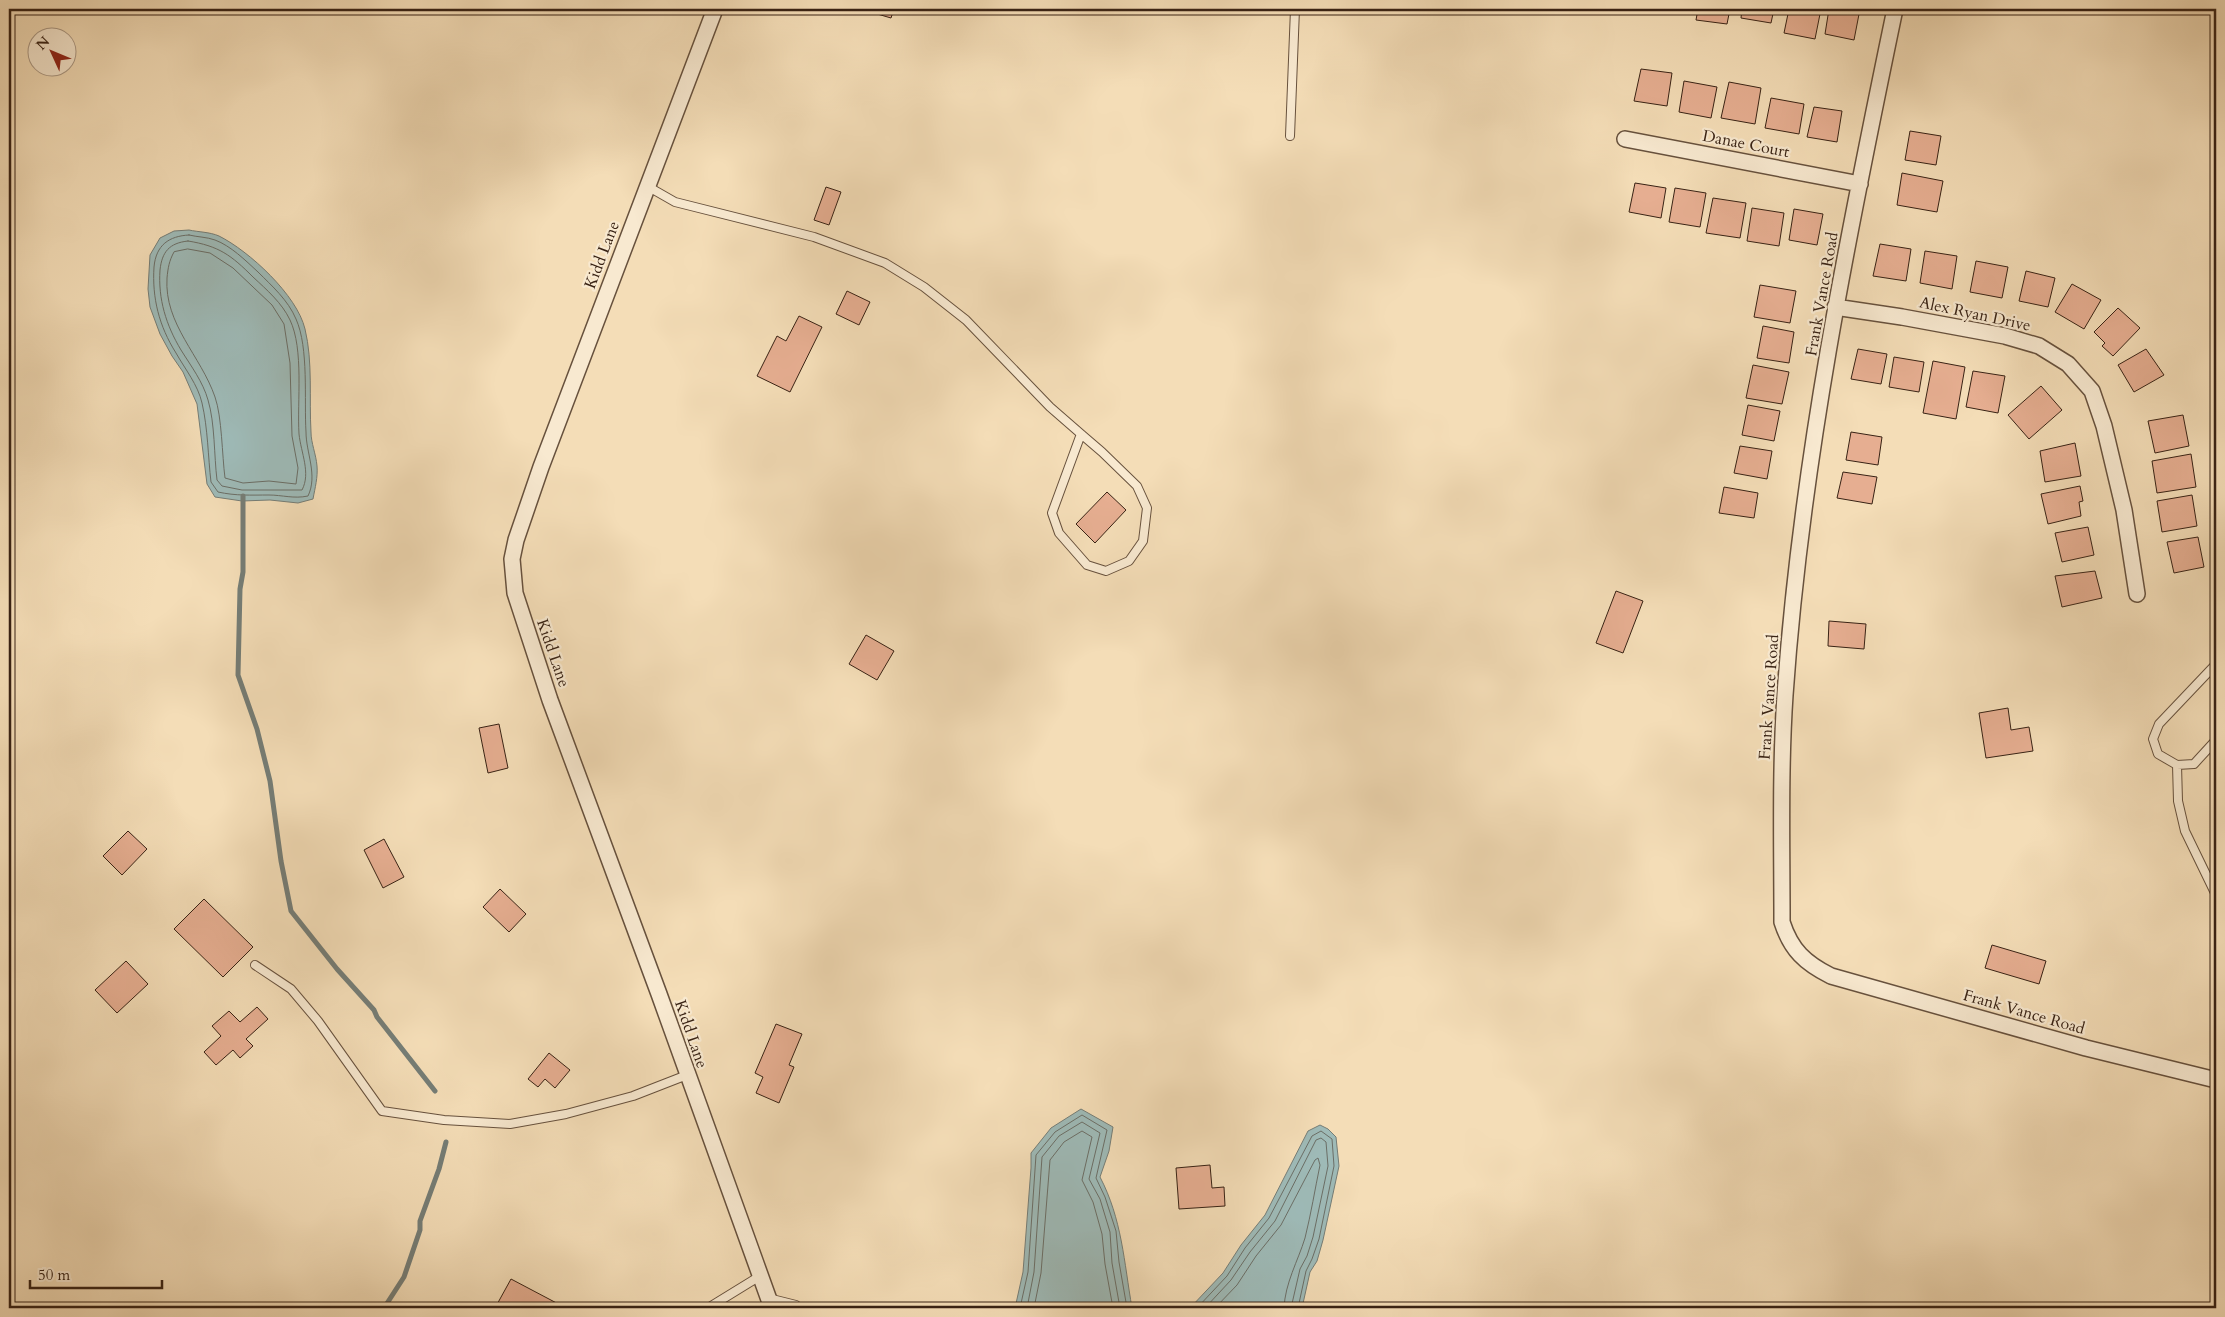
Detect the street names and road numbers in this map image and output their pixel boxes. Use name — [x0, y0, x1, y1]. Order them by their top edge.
street label: Danae Court — [1701, 125, 1791, 163]
street label: Kidd Lane — [579, 218, 625, 292]
street label: Frank Vance Road — [1800, 230, 1844, 358]
street label: Alex Ryan Drive — [1917, 291, 2033, 337]
street label: Kidd Lane — [531, 616, 575, 690]
street label: Frank Vance Road — [1754, 633, 1784, 760]
street label: Frank Vance Road — [1961, 984, 2088, 1040]
street label: Kidd Lane — [669, 997, 713, 1071]

